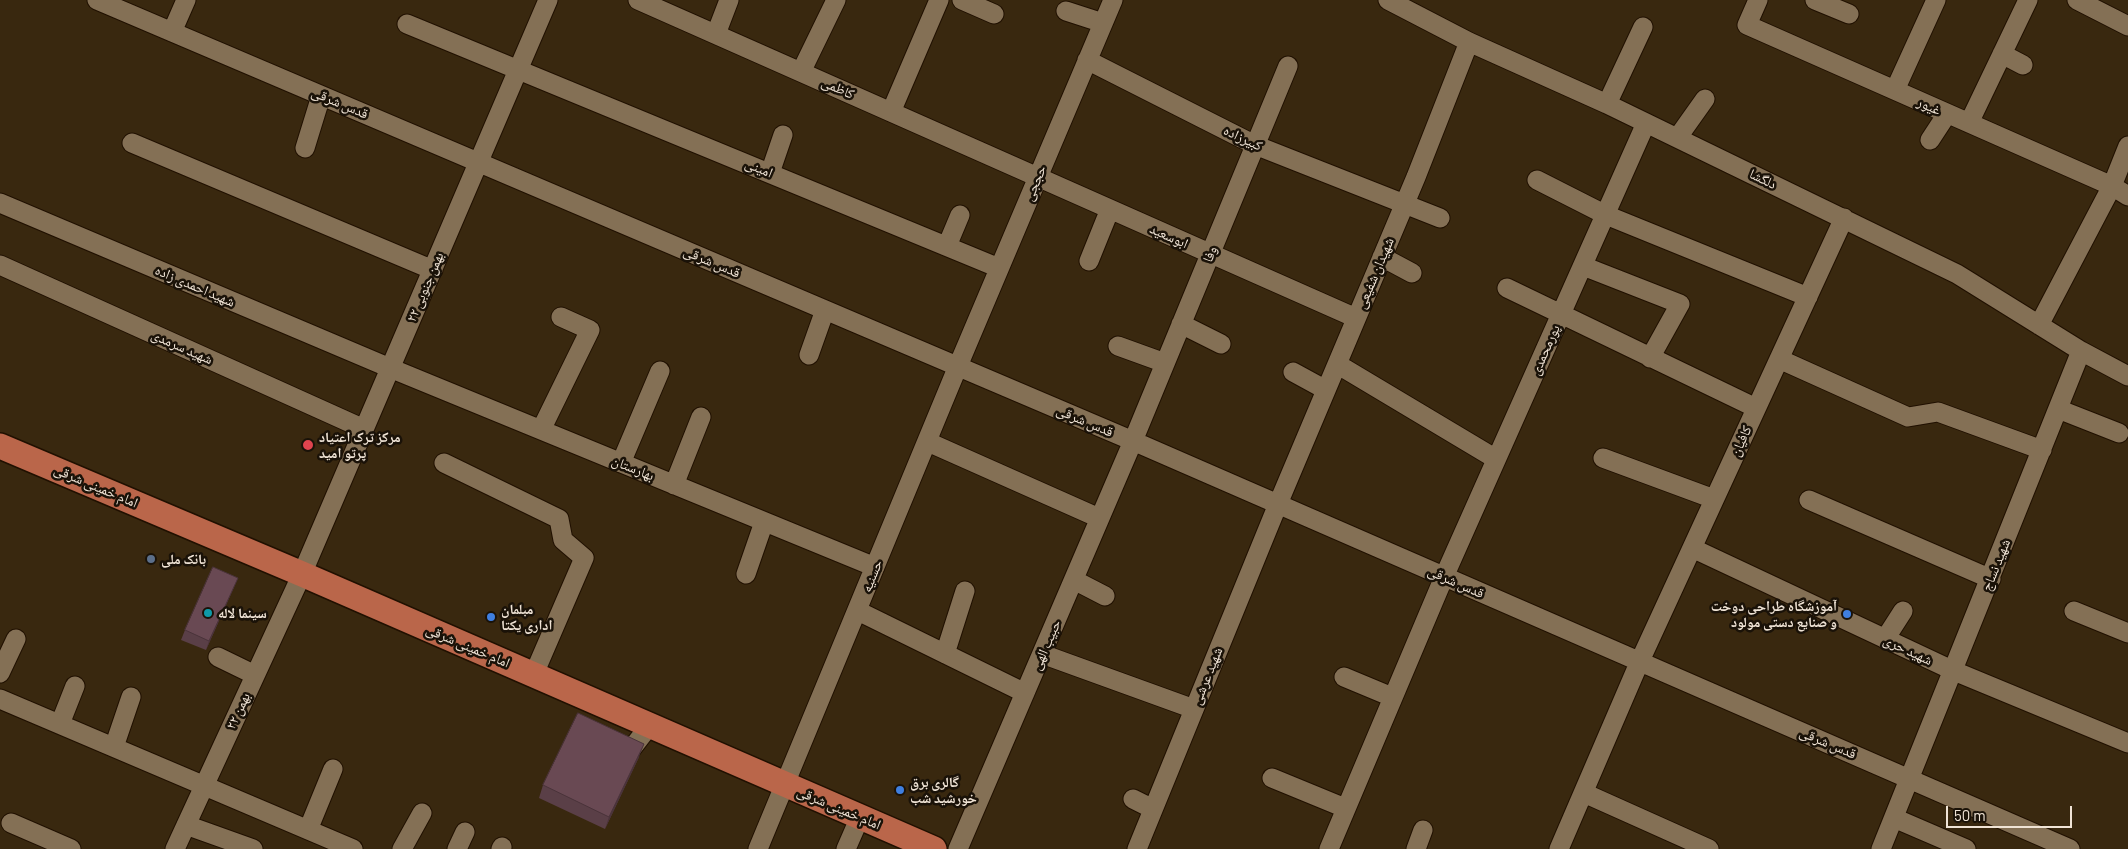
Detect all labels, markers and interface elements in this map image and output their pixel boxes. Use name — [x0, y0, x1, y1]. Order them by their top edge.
street label: کاظمی — [819, 73, 857, 103]
street label: قدس شرقی — [309, 84, 371, 122]
street label: غیور — [1915, 93, 1943, 119]
street label: کبیرزاده — [1221, 122, 1265, 154]
street label: امینی — [743, 155, 775, 181]
street label: حججی — [1020, 163, 1050, 203]
street label: دلگشا — [1747, 165, 1779, 193]
street label: ابوسعید — [1147, 220, 1191, 252]
street label: شهیدان شفیعی — [1352, 235, 1398, 311]
street label: قدس شرقی — [681, 243, 743, 281]
street label: وفا — [1199, 243, 1221, 265]
street label: ۲۲ بهمن جنوبی — [403, 250, 447, 324]
street label: شهید احمدی زاده — [152, 262, 238, 310]
street label: پورمحمدی — [1526, 322, 1564, 378]
street label: شهید سرمدی — [149, 326, 215, 368]
street label: قدس شرقی — [1054, 402, 1116, 440]
street label: کافیان — [1727, 423, 1755, 459]
place label: مرکز ترک اعتیاد پرتو امید — [319, 429, 401, 462]
marker: مرکز ترک اعتیاد پرتو امید — [301, 438, 315, 452]
street label: بهارستان — [609, 452, 657, 484]
street label: امام خمینی شرقی — [52, 461, 140, 511]
street label: شهید نساج — [1978, 537, 2014, 593]
place label: بانک ملی — [161, 551, 206, 567]
marker: بانک ملی — [145, 553, 157, 565]
street label: حسنیه — [858, 557, 886, 595]
street label: قدس شرقی — [1425, 562, 1487, 602]
place label: آموزشگاه طراحی دوخت و صنایع دستی مولود — [1711, 598, 1837, 630]
place label: مبلمان اداری یکتا — [501, 601, 552, 634]
place label: سینما لاله — [218, 605, 267, 621]
marker: سینما لاله — [202, 607, 214, 619]
marker: آموزشگاه طراحی دوخت و صنایع دستی مولود — [1841, 608, 1853, 620]
marker: مبلمان اداری یکتا — [485, 611, 497, 623]
street label: حبیب الهی — [1027, 617, 1065, 673]
street label: امام خمینی شرقی — [424, 621, 512, 671]
street label: شهید حری — [1881, 631, 1935, 669]
street label: شهید عرشی — [1188, 645, 1226, 707]
street label: ۲۲ بهمن — [222, 690, 254, 732]
street label: قدس شرقی — [1797, 724, 1859, 762]
place label: گالری برق خورشید شب — [910, 774, 977, 806]
street label: امام خمینی شرقی — [795, 783, 883, 833]
marker: گالری برق خورشید شب — [894, 784, 906, 796]
scale bar — [1948, 796, 2074, 828]
text: 50 m — [1954, 806, 1986, 824]

